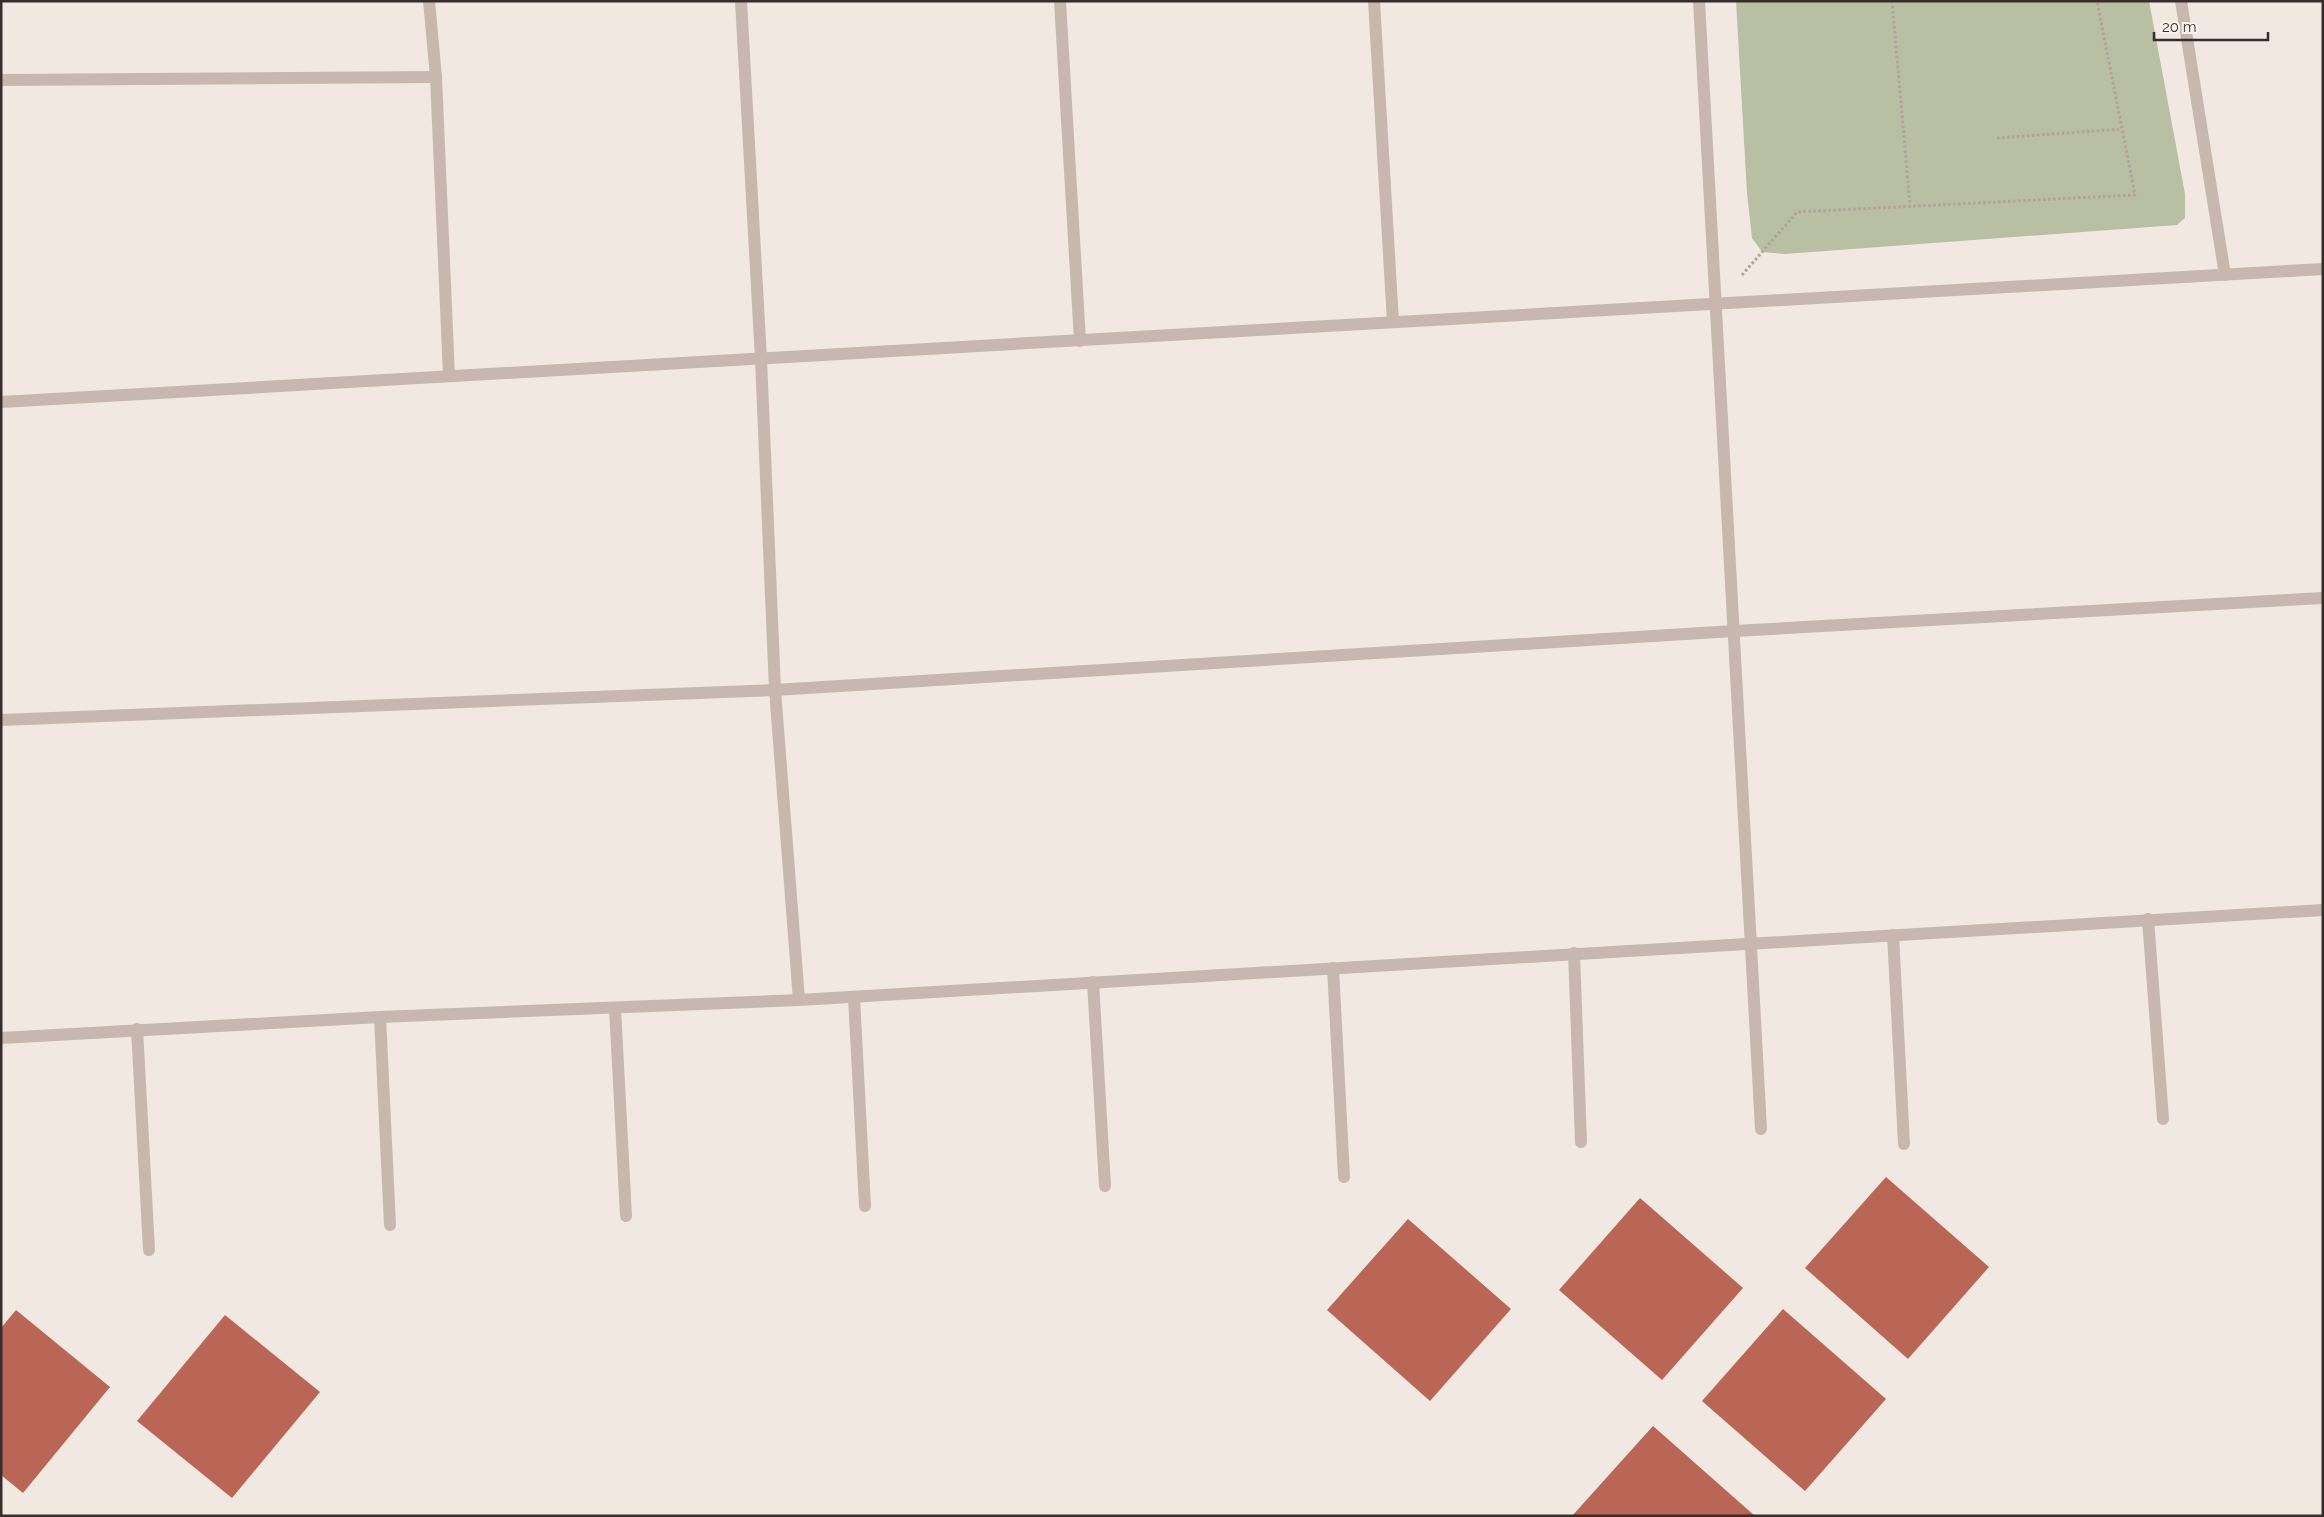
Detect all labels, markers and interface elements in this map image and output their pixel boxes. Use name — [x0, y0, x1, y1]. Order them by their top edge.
scale bar — [2154, 10, 2268, 42]
text: 20 m — [2162, 18, 2197, 36]

